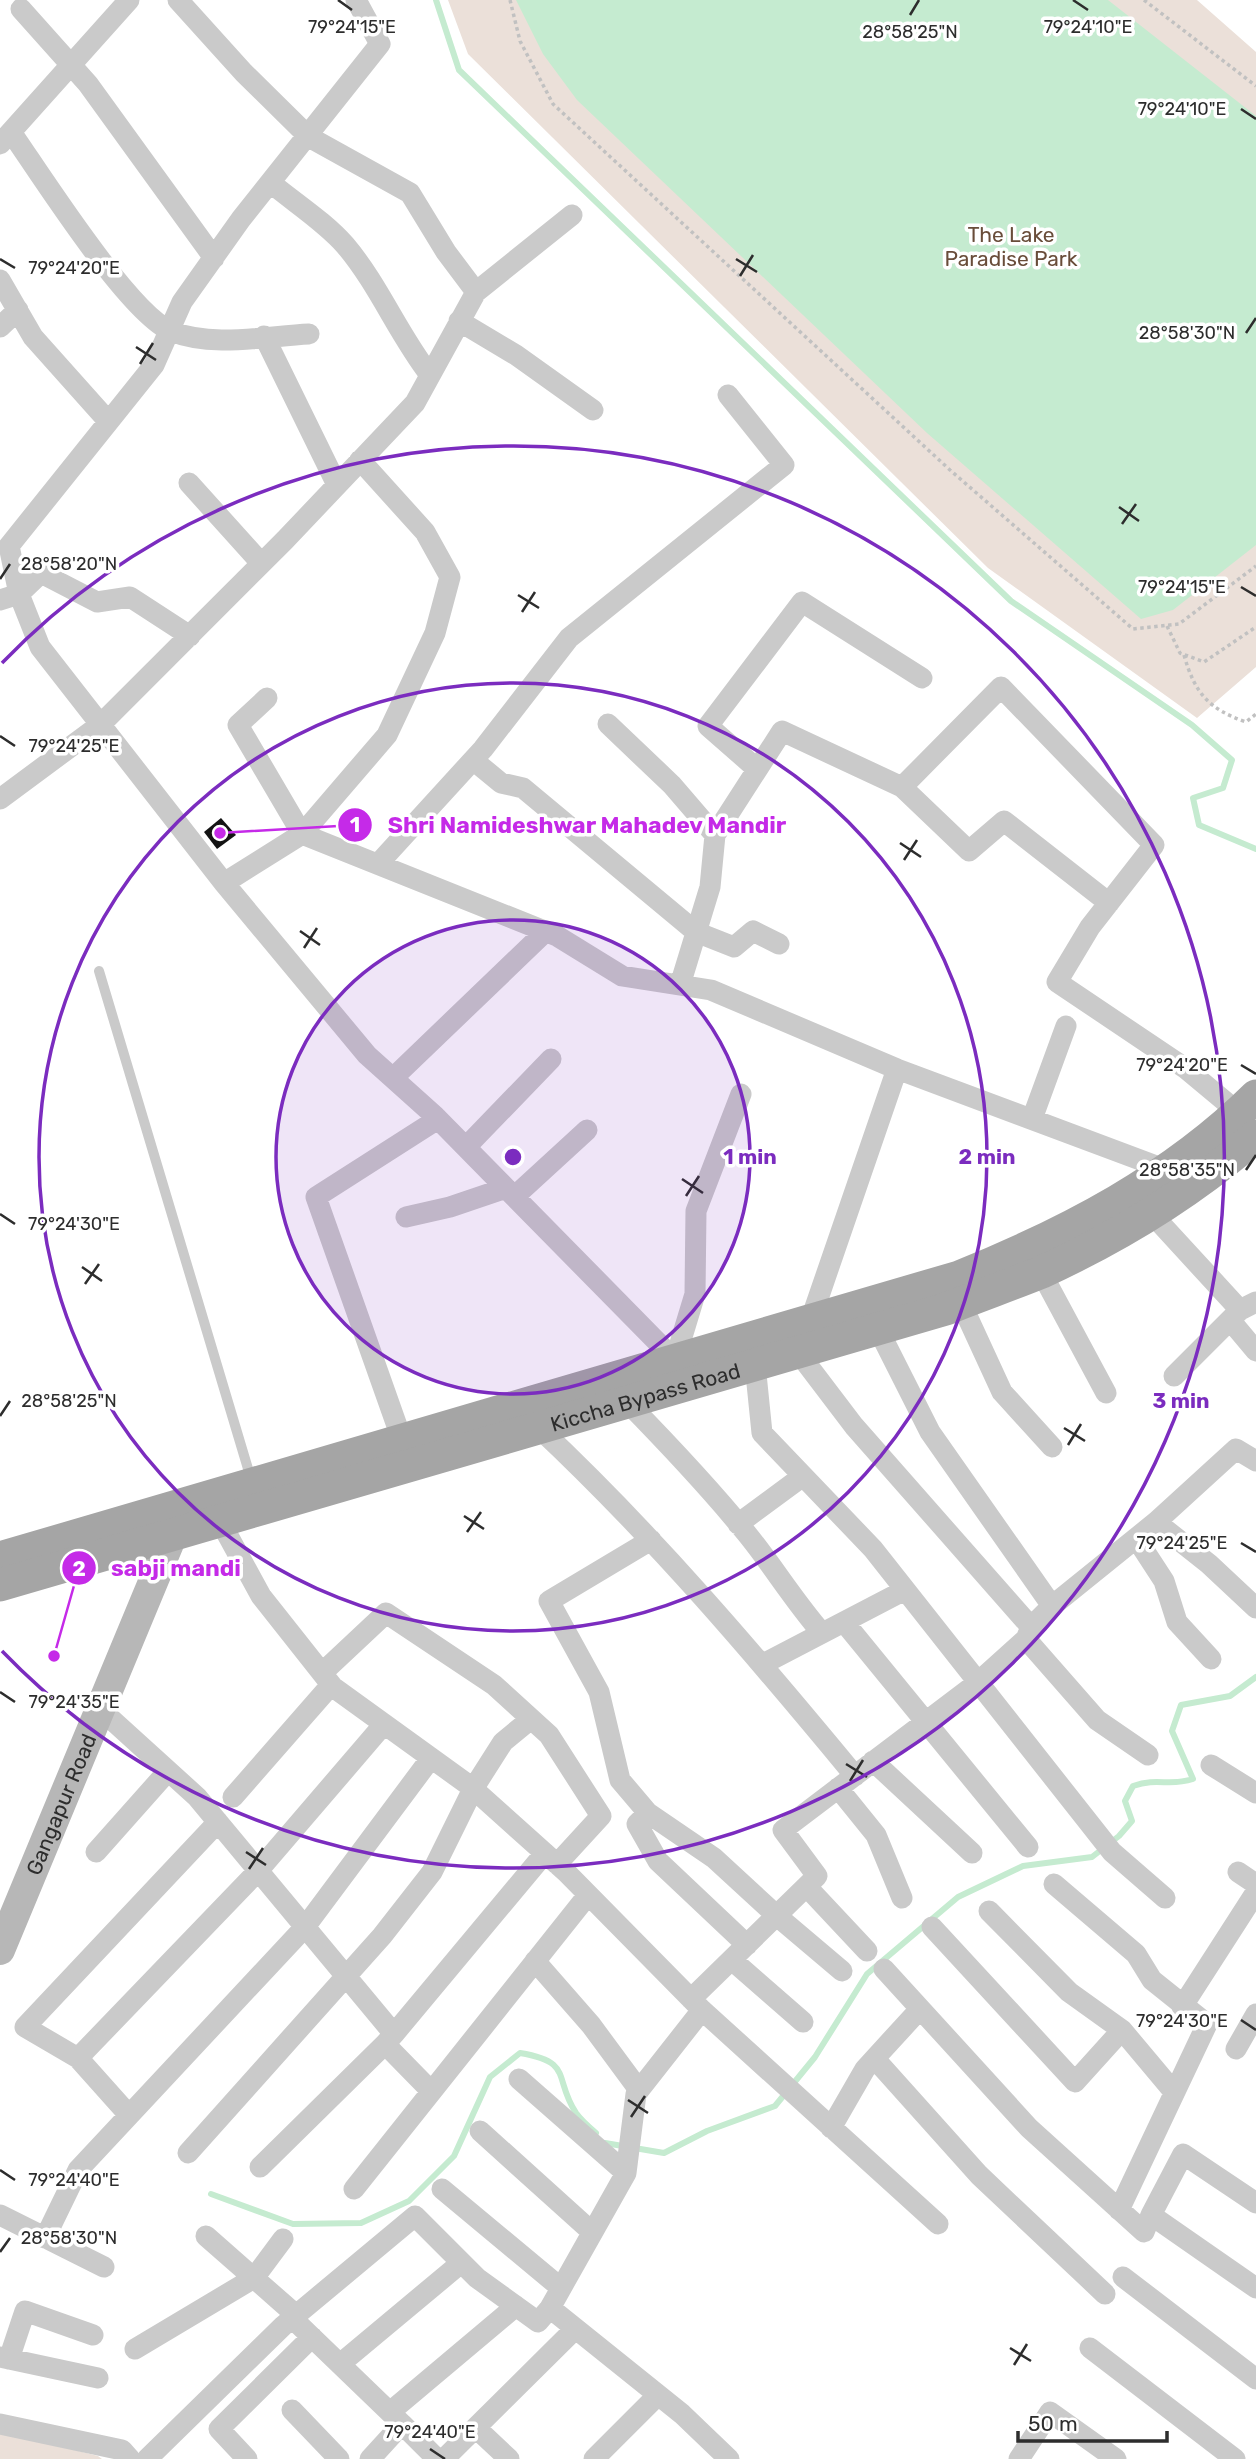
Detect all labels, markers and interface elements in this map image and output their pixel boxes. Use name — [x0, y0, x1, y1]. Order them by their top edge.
text: 79°24'15"E — [308, 16, 396, 38]
text: 79°24'10"E — [1044, 16, 1132, 38]
text: 28°58'25"N — [862, 21, 958, 43]
text: 79°24'10"E — [1138, 98, 1226, 120]
park label: The Lake Paradise Park — [944, 222, 1078, 271]
text: 79°24'20"E — [28, 257, 120, 279]
text: 28°58'30"N — [1139, 322, 1235, 344]
text: 28°58'20"N — [21, 553, 117, 575]
text: 79°24'15"E — [1138, 576, 1226, 598]
text: 79°24'25"E — [29, 735, 119, 757]
callout: Shri Namideshwar Mahadev Mandir — [338, 803, 800, 847]
text: Shri Namideshwar Mahadev Mandir — [388, 811, 787, 839]
text: 1 — [350, 812, 360, 837]
text: 79°24'20"E — [1136, 1054, 1228, 1076]
text: 1 min — [723, 1144, 777, 1169]
text: 2 min — [959, 1144, 1015, 1169]
centre of rings — [501, 1145, 525, 1169]
text: 28°58'35"N — [1139, 1159, 1235, 1181]
text: 79°24'30"E — [28, 1213, 120, 1235]
street label: Kiccha Bypass Road — [547, 1357, 743, 1436]
text: 3 min — [1152, 1388, 1210, 1413]
text: 28°58'25"N — [21, 1390, 117, 1412]
text: 79°24'25"E — [1137, 1532, 1227, 1554]
callout: sabji mandi — [62, 1546, 255, 1590]
text: sabji mandi — [111, 1554, 241, 1582]
text: 2 — [72, 1556, 86, 1581]
text: 79°24'35"E — [28, 1691, 120, 1713]
street label: Gangapur Road — [20, 1730, 101, 1878]
text: 79°24'30"E — [1136, 2010, 1228, 2032]
text: 79°24'40"E — [28, 2169, 120, 2191]
text: 28°58'30"N — [21, 2227, 117, 2249]
scale bar — [1018, 2400, 1167, 2444]
text: 50 m — [1028, 2411, 1078, 2436]
text: 79°24'40"E — [384, 2421, 476, 2443]

